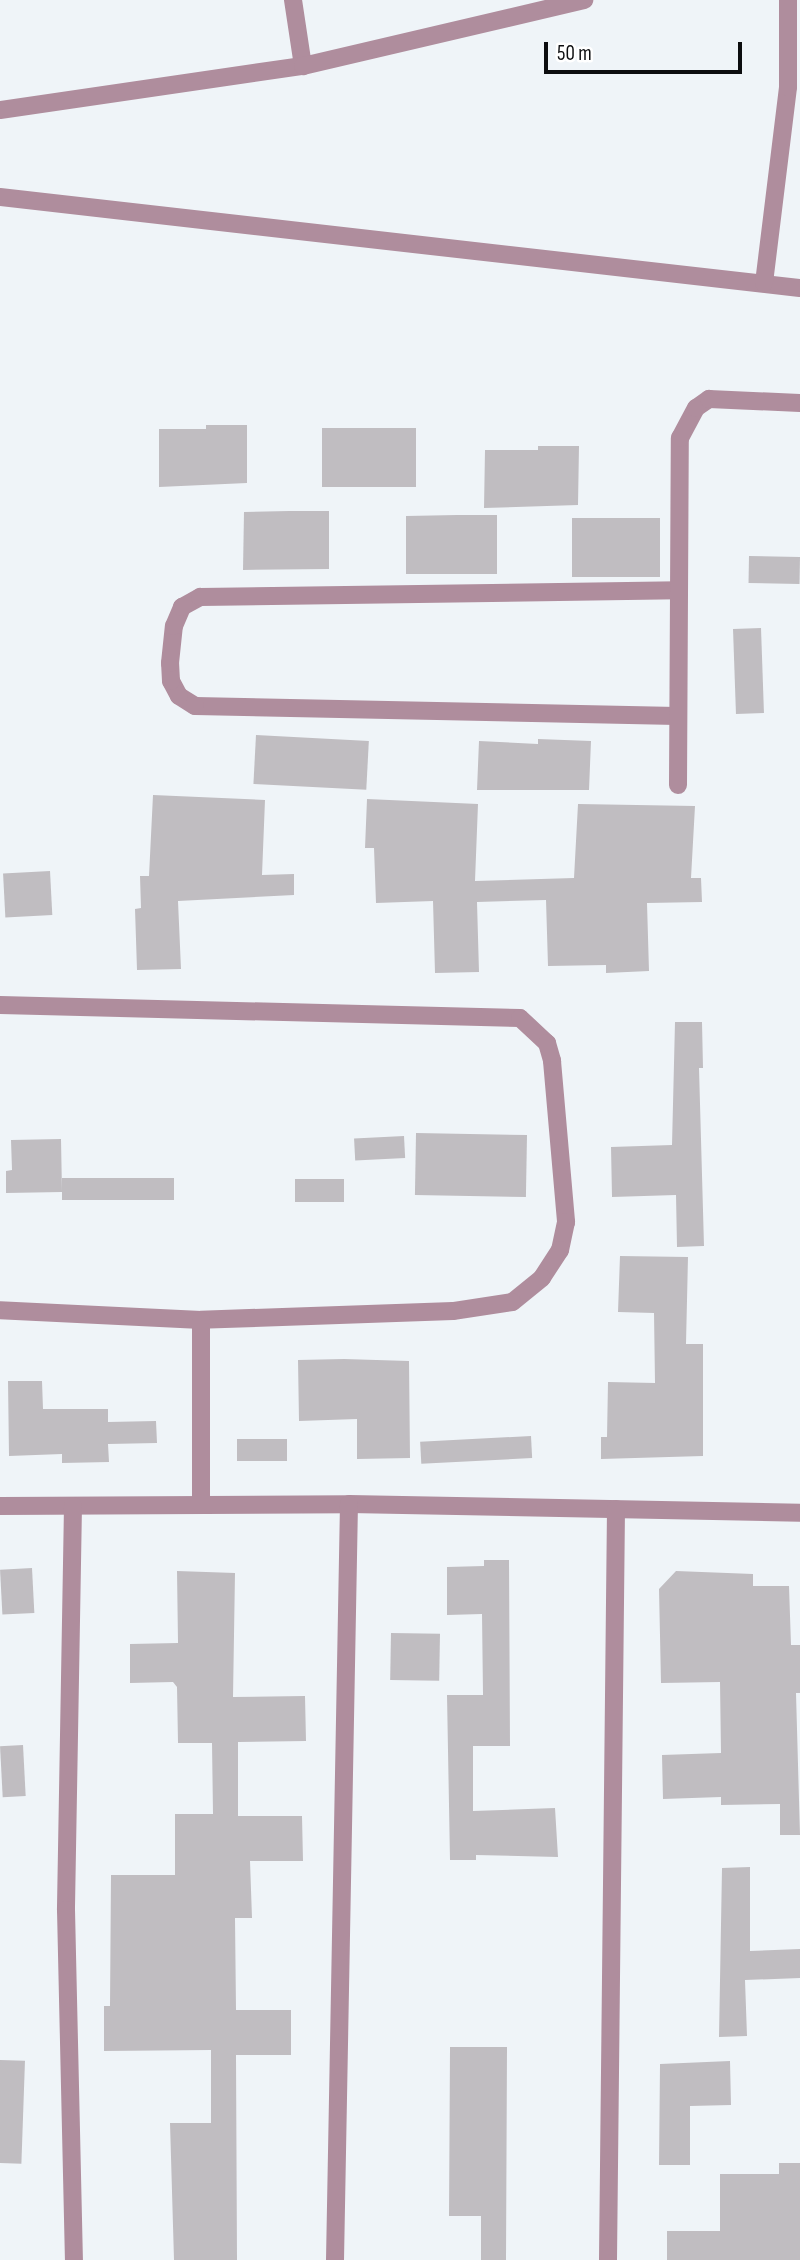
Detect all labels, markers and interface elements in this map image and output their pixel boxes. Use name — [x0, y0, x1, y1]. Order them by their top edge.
scale bar — [548, 28, 746, 72]
text: 50 m — [557, 41, 592, 66]

